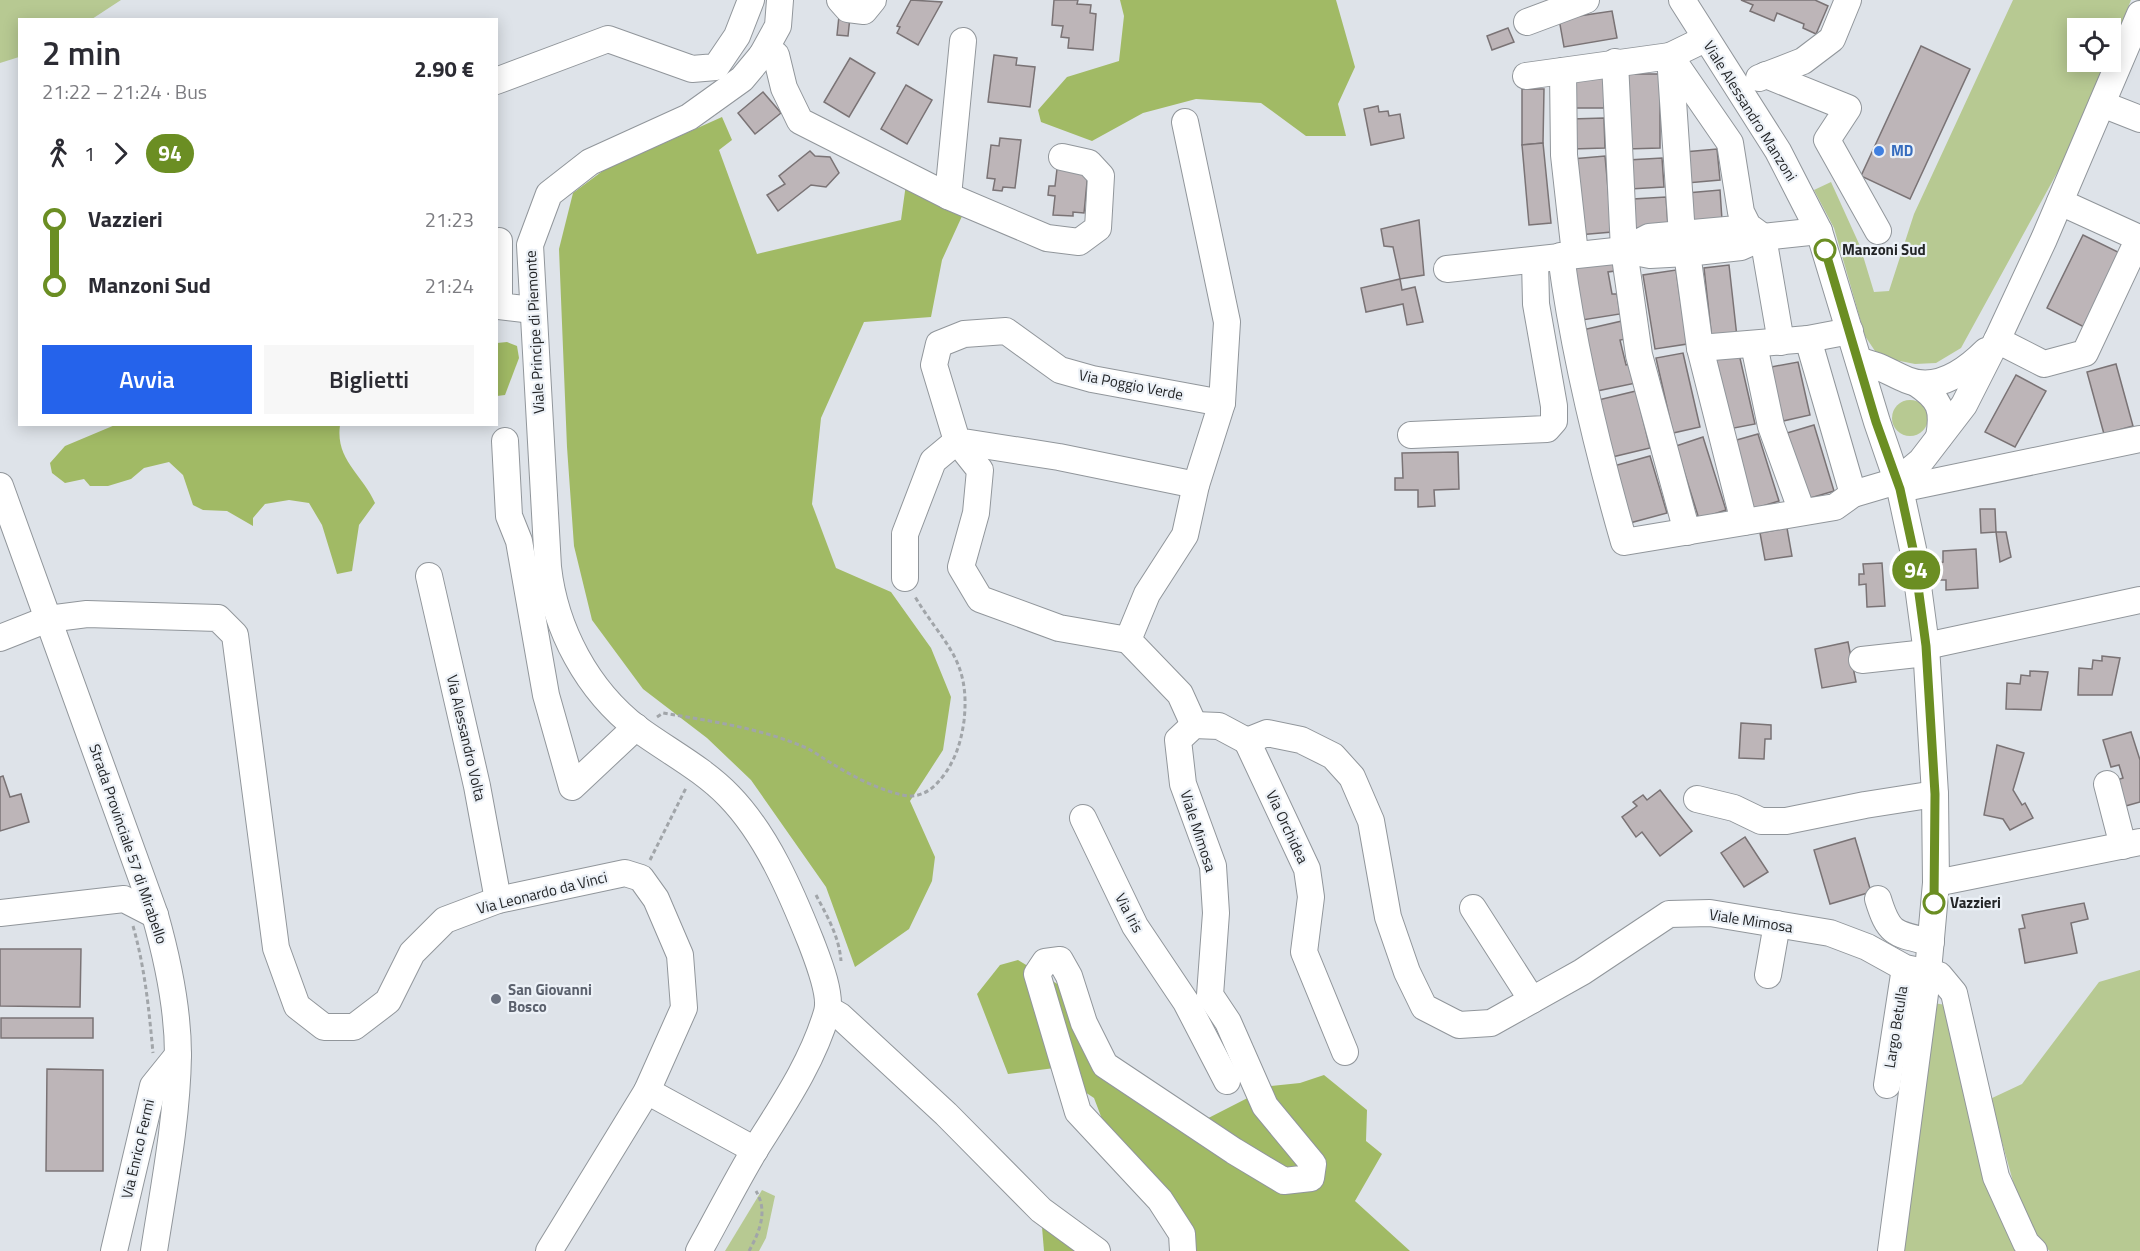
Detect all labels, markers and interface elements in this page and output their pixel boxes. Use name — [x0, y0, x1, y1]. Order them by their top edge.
map controls — [2067, 18, 2121, 72]
button: locate — [2067, 18, 2121, 72]
text: 2 min — [42, 28, 121, 78]
street label: Viale Alessandro Manzoni — [1698, 36, 1803, 185]
text: 2.90 € — [414, 52, 474, 86]
text: 21:22 – 21:24 · Bus — [42, 76, 207, 107]
icon: walk — [42, 137, 75, 170]
icon: forward — [104, 137, 137, 170]
text: 94 — [158, 137, 182, 169]
text: 1 — [84, 138, 95, 169]
place label: MD — [1891, 139, 1913, 162]
marker: MD — [1872, 144, 1886, 158]
text: Vazzieri — [88, 202, 163, 236]
text: 21:23 — [425, 204, 474, 235]
place label: Manzoni Sud — [1842, 238, 1926, 261]
marker: Manzoni Sud — [1814, 239, 1836, 261]
street label: Viale Principe di Piemonte — [519, 250, 550, 414]
text: Manzoni Sud — [88, 268, 211, 302]
text: 21:24 — [425, 270, 474, 301]
button: Avvia — [42, 345, 252, 414]
button: Biglietti — [264, 345, 474, 414]
street label: Via Poggio Verde — [1077, 363, 1185, 406]
line badge: 94 — [1889, 550, 1943, 590]
text: 94 — [1904, 554, 1928, 586]
street label: Via Alessandro Volta — [441, 672, 492, 804]
street label: Strada Provinciale 57 di Mirabello — [83, 741, 174, 947]
street label: Via Orchidea — [1260, 786, 1315, 868]
street label: Viale Mimosa — [1174, 787, 1223, 875]
street label: Via Leonardo da Vinci — [474, 865, 610, 920]
street label: Via Iris — [1109, 889, 1149, 937]
place label: Vazzieri — [1950, 891, 2001, 914]
marker: Vazzieri — [1923, 892, 1945, 914]
street label: Viale Mimosa — [1707, 903, 1795, 939]
place label: San Giovanni Bosco — [508, 978, 592, 1018]
street label: Largo Betulla — [1878, 984, 1913, 1070]
marker: San Giovanni Bosco — [489, 992, 503, 1006]
street label: Via Enrico Fermi — [115, 1097, 160, 1201]

